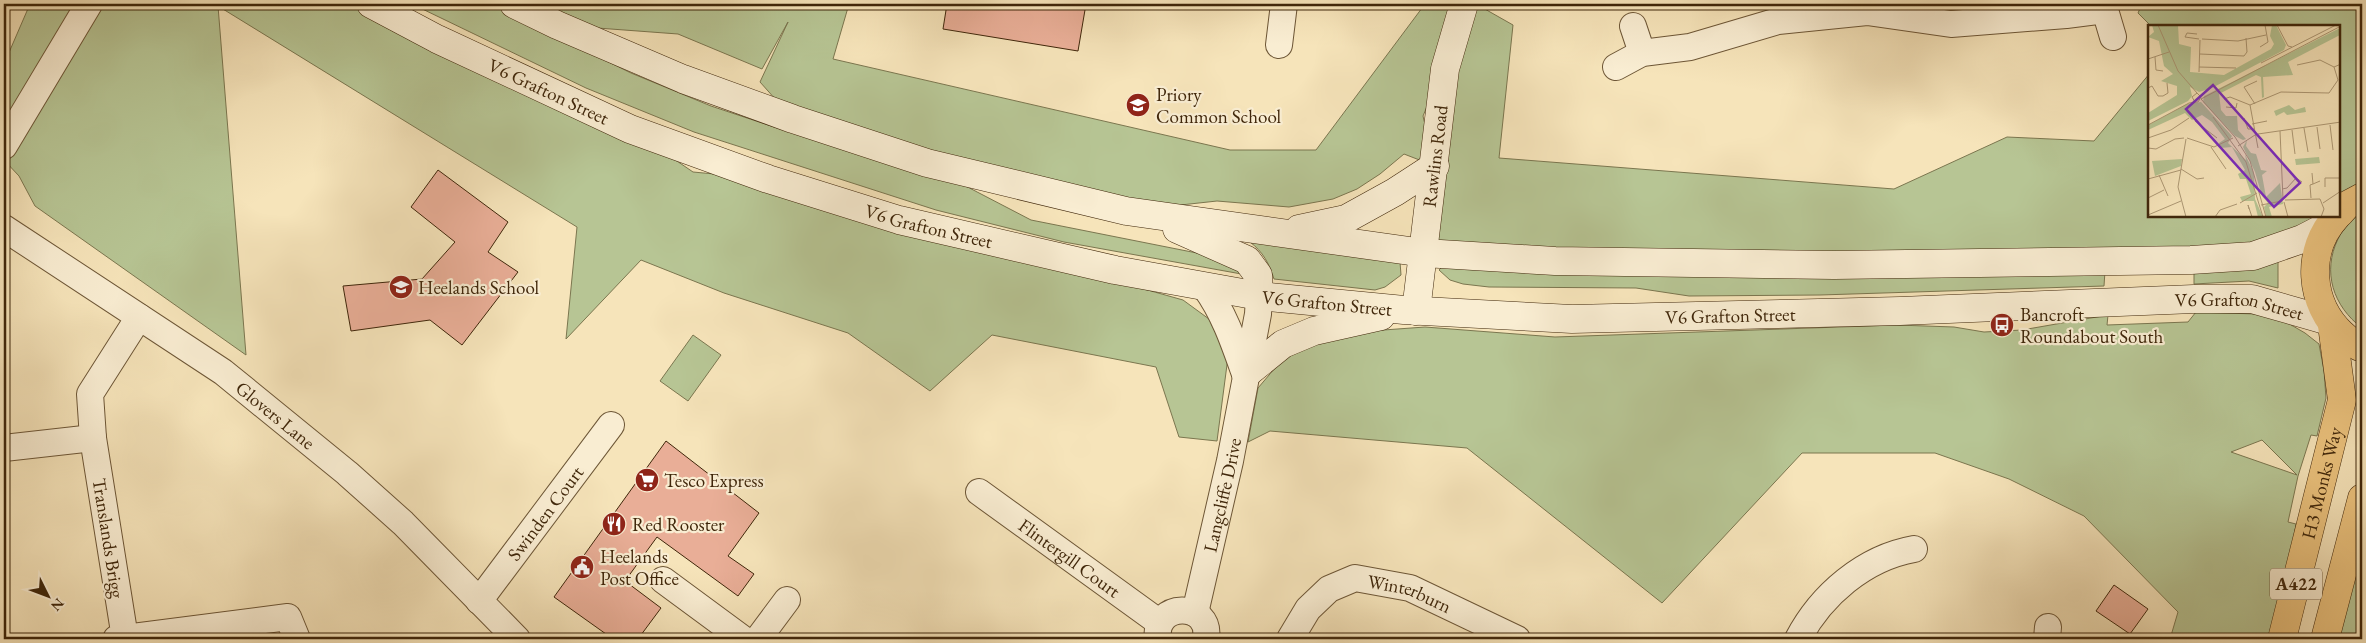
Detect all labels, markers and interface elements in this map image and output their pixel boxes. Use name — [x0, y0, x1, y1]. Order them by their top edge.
inset map — [2148, 25, 2341, 218]
street label: V6 Grafton Street — [484, 53, 613, 131]
place label: Priory Common School — [1156, 82, 1282, 129]
school or university icon: Priory Common School — [1125, 92, 1151, 118]
street label: Rawlins Road — [1417, 103, 1454, 209]
street label: V6 Grafton Street — [862, 198, 995, 254]
school or university icon: Heelands School — [388, 274, 414, 300]
place label: Heelands School — [418, 275, 540, 300]
street label: V6 Grafton Street — [1261, 284, 1393, 322]
street label: V6 Grafton Street — [2174, 287, 2307, 326]
street label: V6 Grafton Street — [1665, 302, 1796, 330]
place label: Bancroft Roundabout South — [2020, 302, 2163, 349]
bus stop icon: Bancroft Roundabout South — [1989, 312, 2015, 338]
street label: Glovers Lane — [230, 375, 320, 455]
street label: H3 Monks Way — [2296, 424, 2348, 542]
street label: Langcliffe Drive — [1197, 436, 1247, 555]
street label: Swinden Court — [502, 461, 589, 566]
supermarket icon: Tesco Express — [634, 467, 660, 493]
place label: Tesco Express — [664, 468, 764, 493]
street label: Translands Brigg — [87, 476, 130, 601]
restaurant icon: Red Rooster — [601, 511, 627, 537]
place label: Red Rooster — [632, 512, 725, 537]
street label: Flintergill Court — [1014, 513, 1125, 603]
place label: Heelands Post Office — [600, 544, 679, 591]
public building icon: Heelands Post Office — [569, 554, 595, 580]
road number: A422 — [2270, 568, 2322, 600]
street label: Winterburn — [1365, 569, 1456, 619]
north arrow — [22, 570, 72, 620]
text: N — [47, 594, 68, 615]

